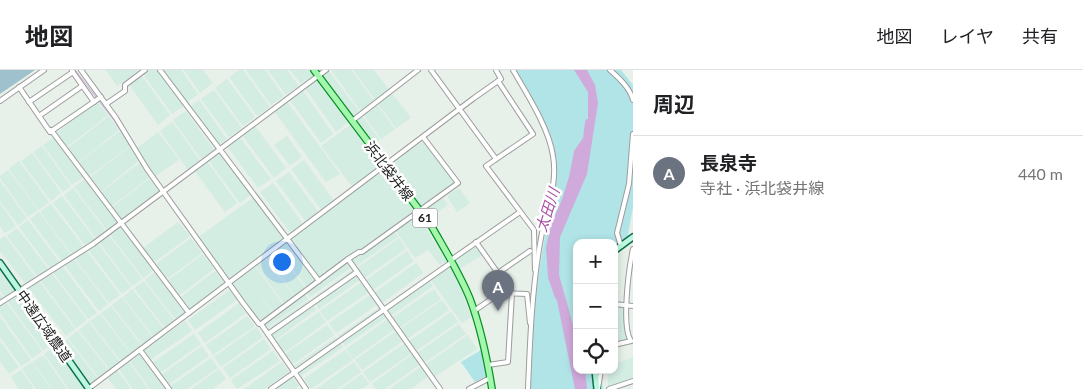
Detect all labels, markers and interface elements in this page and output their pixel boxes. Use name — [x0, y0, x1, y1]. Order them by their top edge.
text: 地図 — [25, 21, 73, 50]
text: 地図 — [877, 25, 913, 47]
text: レイヤ — [941, 25, 994, 47]
text: 共有 — [1022, 25, 1058, 47]
text: 周辺 — [653, 91, 695, 116]
street label: 浜北袋井線 — [362, 138, 417, 204]
text: 長泉寺 — [700, 151, 757, 174]
text: A — [663, 164, 675, 183]
text: 440 m — [1018, 164, 1063, 183]
text: 寺社 · 浜北袋井線 — [700, 178, 824, 197]
water label: 太田川 — [532, 184, 563, 234]
road number: 61 — [412, 208, 438, 228]
map controls — [573, 239, 618, 374]
button: + — [573, 239, 618, 284]
your location — [269, 249, 295, 275]
pin: A — [482, 270, 514, 311]
button: − — [573, 284, 618, 329]
street label: 中遠広域農道 — [13, 286, 75, 365]
button: locate — [573, 329, 618, 374]

